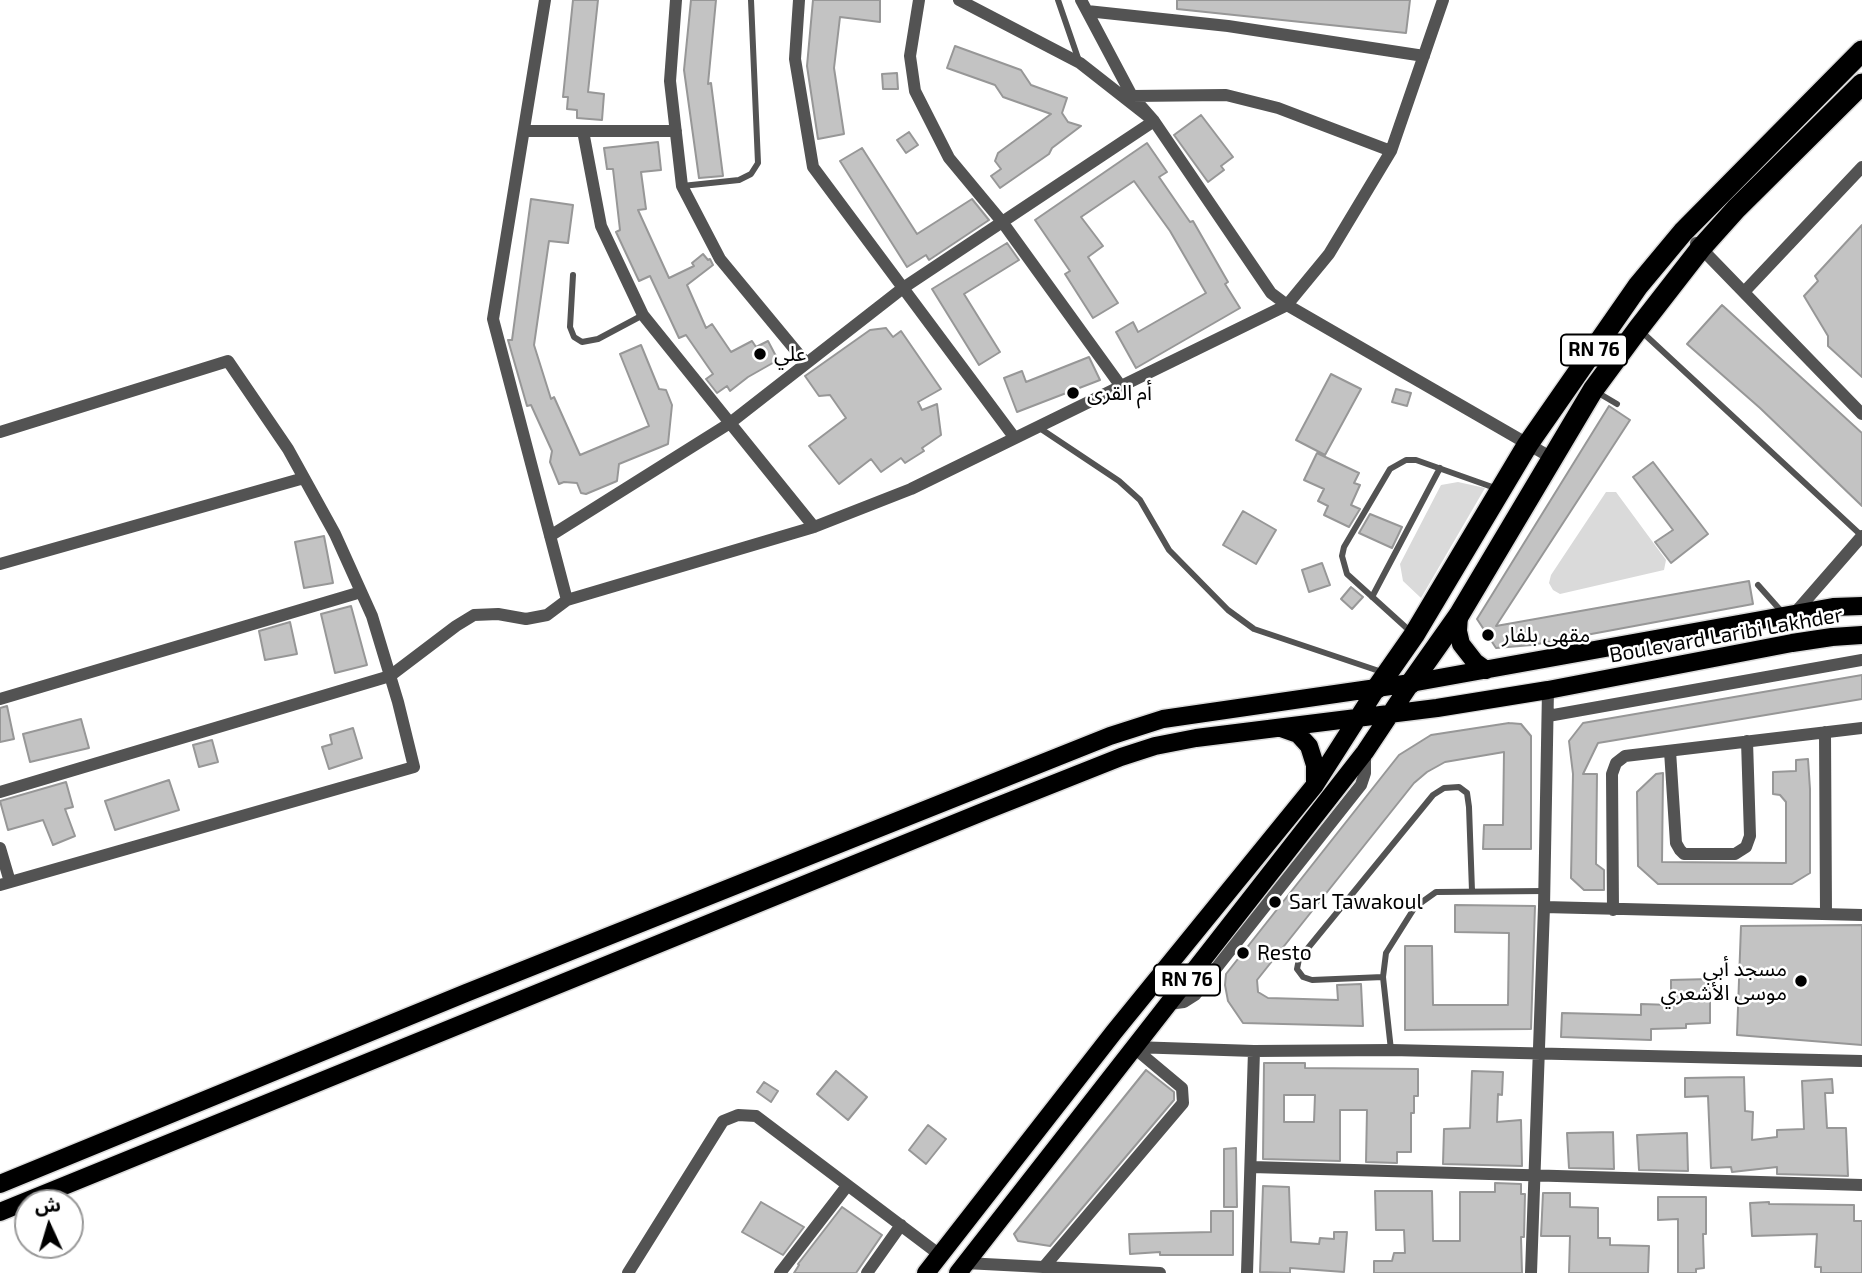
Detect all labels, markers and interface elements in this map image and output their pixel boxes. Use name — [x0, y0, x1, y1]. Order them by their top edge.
road number: RN 76 — [1561, 334, 1627, 366]
place label: علي — [774, 341, 806, 367]
marker: علي — [752, 346, 768, 362]
place label: أم القرى — [1087, 380, 1152, 406]
marker: أم القرى — [1065, 385, 1081, 401]
street label: Boulevard Laribi Lakhder — [1607, 602, 1845, 668]
place label: مقهى بلفار — [1502, 622, 1590, 648]
marker: مقهى بلفار — [1480, 627, 1496, 643]
place label: Sarl Tawakoul — [1289, 889, 1423, 915]
marker: Sarl Tawakoul — [1267, 894, 1283, 910]
place label: Resto — [1257, 940, 1312, 966]
marker: Resto — [1235, 945, 1251, 961]
place label: مسجد أبي موسى الأشعري — [1661, 956, 1787, 1006]
road number: RN 76 — [1154, 964, 1220, 996]
marker: مسجد أبي موسى الأشعري — [1793, 973, 1809, 989]
north arrow — [14, 1189, 84, 1259]
text: ش — [34, 1192, 61, 1217]

